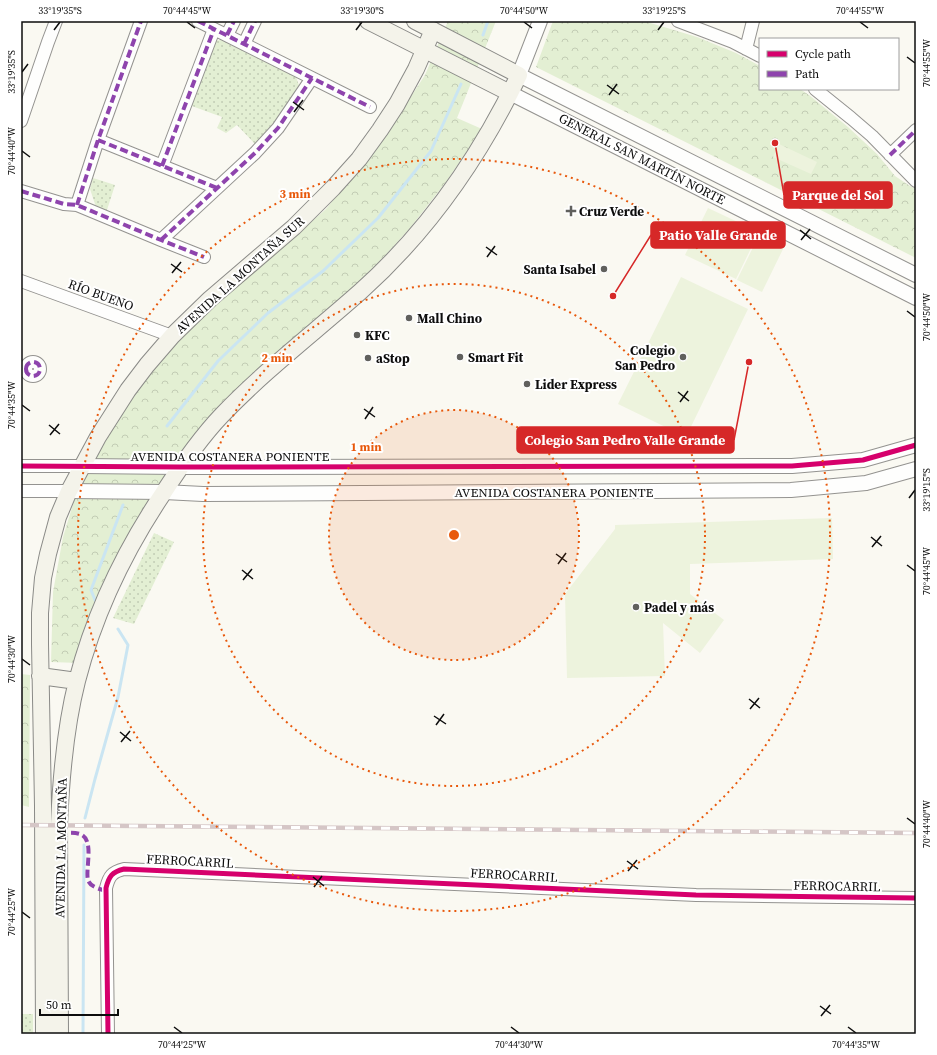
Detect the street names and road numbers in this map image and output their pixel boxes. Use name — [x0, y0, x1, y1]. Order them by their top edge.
street label: GENERAL SAN MARTÍN NORTE — [556, 110, 728, 209]
street label: AVENIDA LA MONTAÑA SUR — [172, 212, 308, 337]
street label: RÍO BUENO — [66, 275, 136, 315]
street label: AVENIDA COSTANERA PONIENTE — [131, 448, 330, 465]
street label: AVENIDA COSTANERA PONIENTE — [455, 484, 654, 501]
street label: AVENIDA LA MONTAÑA — [51, 777, 71, 918]
street label: FERROCARRIL — [146, 850, 234, 872]
street label: FERROCARRIL — [470, 864, 558, 886]
street label: FERROCARRIL — [793, 877, 881, 895]

